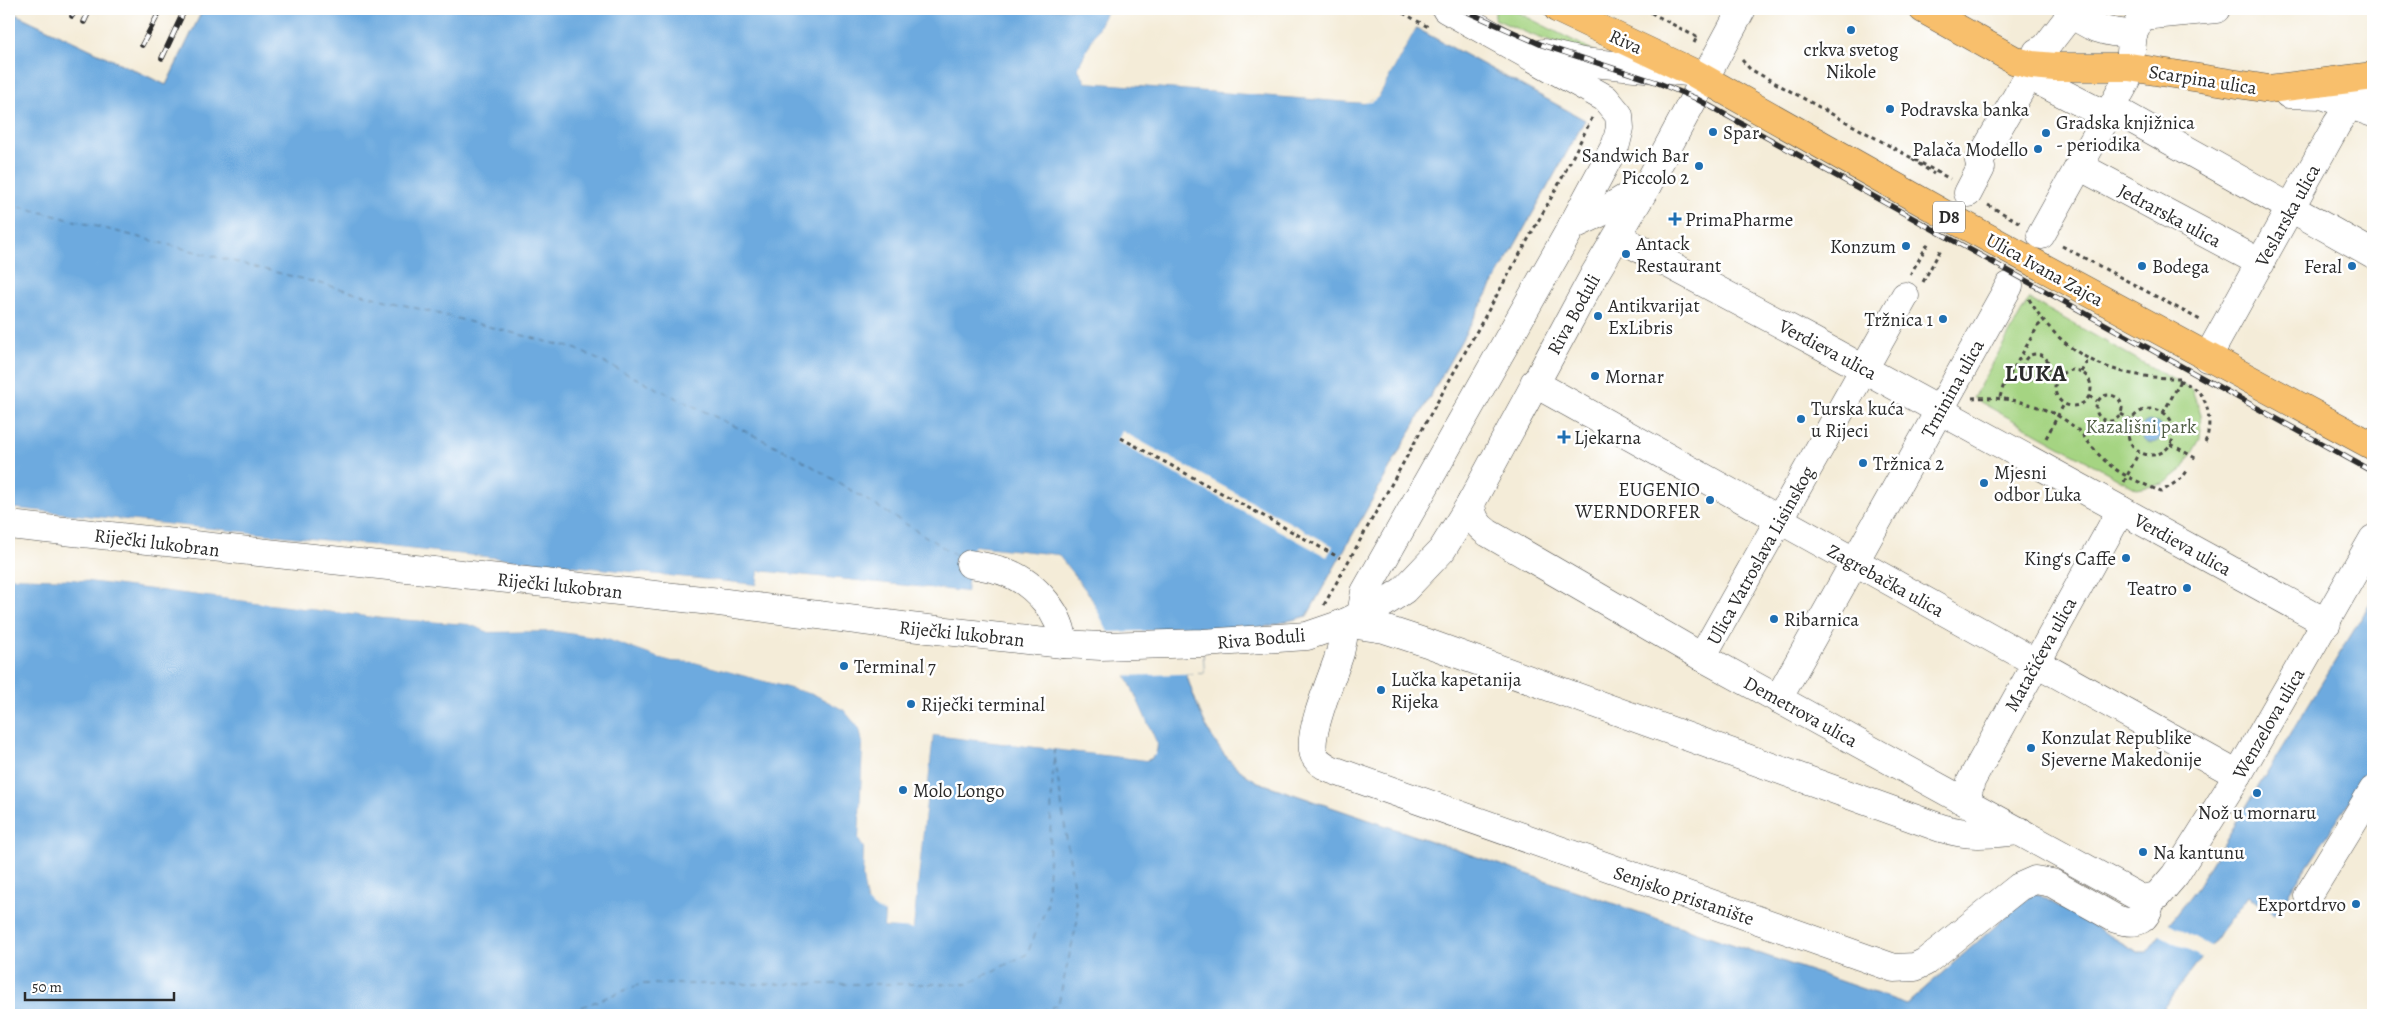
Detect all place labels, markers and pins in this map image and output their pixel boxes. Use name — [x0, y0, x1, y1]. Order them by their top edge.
marker: crkva svetog Nikole — [1845, 24, 1857, 36]
place label: crkva svetog Nikole — [1803, 37, 1899, 85]
place label: Podravska banka — [1900, 97, 2030, 123]
marker: Podravska banka — [1884, 103, 1896, 115]
place label: Gradska knjižnica - periodika — [2056, 110, 2195, 158]
place label: Spar — [1723, 120, 1759, 146]
marker: Spar — [1707, 126, 1719, 138]
marker: Gradska knjižnica - periodika — [2040, 127, 2052, 139]
place label: Palača Modello — [1912, 137, 2028, 163]
place label: Sandwich Bar Piccolo 2 — [1582, 143, 1689, 191]
marker: Palača Modello — [2032, 143, 2044, 155]
marker: Sandwich Bar Piccolo 2 — [1693, 160, 1705, 172]
place label: PrimaPharme — [1685, 207, 1793, 233]
marker: PrimaPharme — [1669, 213, 1681, 225]
place label: Antack Restaurant — [1635, 231, 1721, 279]
place label: Konzum — [1830, 234, 1896, 260]
marker: Konzum — [1900, 240, 1912, 252]
marker: Antack Restaurant — [1620, 248, 1632, 260]
place label: Bodega — [2152, 254, 2209, 280]
place label: Feral — [2304, 254, 2342, 280]
marker: Bodega — [2136, 260, 2148, 272]
marker: Feral — [2346, 260, 2358, 272]
place label: Antikvarijat ExLibris — [1607, 293, 1700, 341]
place label: Tržnica 1 — [1864, 307, 1933, 333]
marker: Antikvarijat ExLibris — [1592, 310, 1604, 322]
marker: Tržnica 1 — [1937, 313, 1949, 325]
place label: Mornar — [1605, 364, 1664, 390]
marker: Mornar — [1589, 370, 1601, 382]
place label: Turska kuća u Rijeci — [1811, 396, 1904, 444]
marker: Turska kuća u Rijeci — [1795, 413, 1807, 425]
place label: Ljekarna — [1574, 425, 1642, 451]
marker: Ljekarna — [1558, 431, 1570, 443]
place label: Tržnica 2 — [1873, 451, 1944, 477]
marker: Tržnica 2 — [1857, 457, 1869, 469]
place label: Mjesni odbor Luka — [1994, 460, 2082, 508]
place label: EUGENIO WERNDORFER — [1574, 477, 1700, 525]
marker: Mjesni odbor Luka — [1978, 477, 1990, 489]
marker: EUGENIO WERNDORFER — [1704, 494, 1716, 506]
place label: King‘s Caffe — [2024, 546, 2116, 572]
marker: King‘s Caffe — [2120, 552, 2132, 564]
place label: Teatro — [2128, 576, 2177, 602]
marker: Teatro — [2181, 582, 2193, 594]
place label: Ribarnica — [1784, 607, 1859, 633]
marker: Ribarnica — [1768, 613, 1780, 625]
place label: Terminal 7 — [854, 654, 936, 680]
marker: Terminal 7 — [838, 660, 850, 672]
place label: Lučka kapetanija Rijeka — [1391, 667, 1522, 715]
marker: Lučka kapetanija Rijeka — [1375, 684, 1387, 696]
place label: Riječki terminal — [921, 692, 1045, 718]
marker: Riječki terminal — [905, 698, 917, 710]
place label: Konzulat Republike Sjeverne Makedonije — [2041, 725, 2202, 773]
marker: Konzulat Republike Sjeverne Makedonije — [2025, 742, 2037, 754]
place label: Molo Longo — [913, 778, 1005, 804]
marker: Molo Longo — [897, 784, 909, 796]
marker: Nož u mornaru — [2251, 787, 2263, 799]
place label: Nož u mornaru — [2198, 800, 2317, 826]
place label: Na kantunu — [2153, 840, 2245, 866]
marker: Na kantunu — [2137, 846, 2149, 858]
place label: Exportdrvo — [2257, 892, 2346, 918]
marker: Exportdrvo — [2350, 898, 2362, 910]

